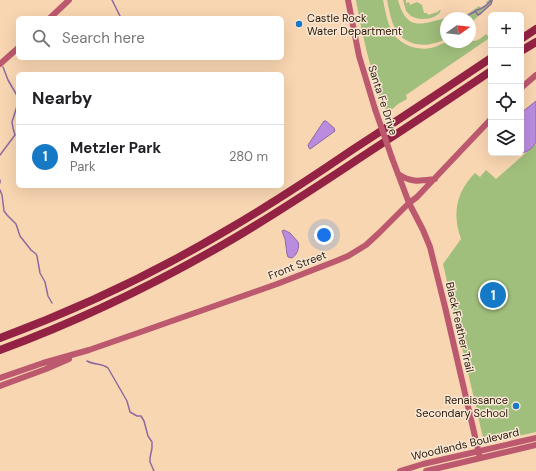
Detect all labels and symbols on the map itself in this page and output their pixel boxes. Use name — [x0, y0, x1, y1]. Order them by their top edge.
place label: Castle Rock Water Department — [307, 11, 402, 38]
north arrow — [440, 12, 476, 48]
marker: Castle Rock Water Department — [294, 19, 304, 29]
street label: Santa Fe Drive — [365, 63, 401, 137]
your location — [314, 225, 334, 245]
street label: Front Street — [266, 248, 328, 282]
pin: 1 — [480, 280, 506, 310]
street label: Black Feather Trail — [443, 281, 477, 373]
place label: Renaissance Secondary School — [416, 393, 508, 420]
marker: Renaissance Secondary School — [511, 401, 521, 411]
street label: Woodlands Boulevard — [410, 425, 520, 463]

